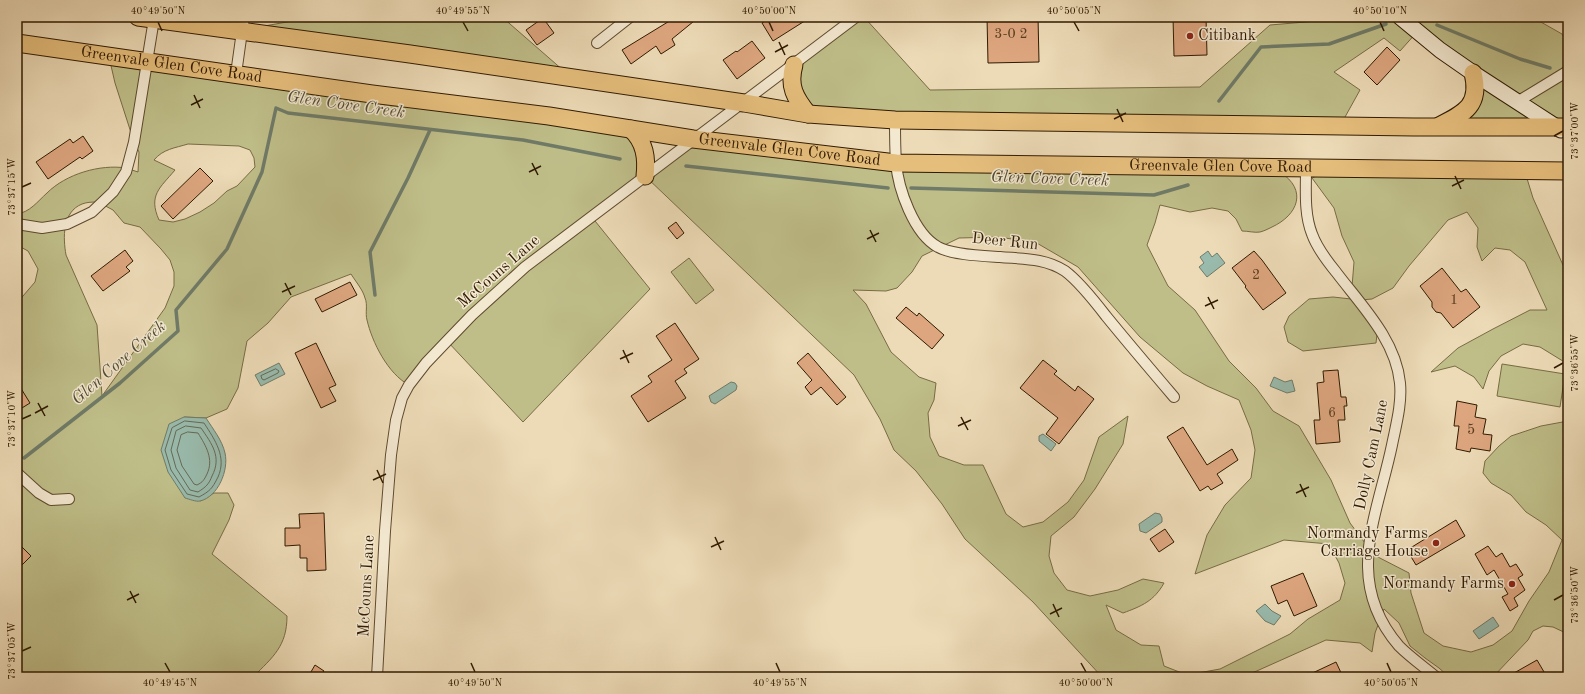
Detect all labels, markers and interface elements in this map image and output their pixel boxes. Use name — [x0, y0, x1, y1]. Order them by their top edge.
text: 40°49'50"N — [131, 6, 186, 16]
text: 40°49'55"N — [436, 6, 491, 16]
text: 40°50'00"N — [742, 6, 797, 16]
text: 40°50'05"N — [1047, 6, 1102, 16]
text: 40°50'10"N — [1353, 6, 1408, 16]
house number: 3-0 2 — [994, 27, 1028, 41]
place label: Citibank — [1198, 28, 1256, 44]
marker: Citibank — [1185, 31, 1195, 41]
street label: Greenvale Glen Cove Road — [80, 44, 263, 86]
water label: Glen Cove Creek — [286, 88, 406, 122]
text: 73°37'00"W — [1570, 102, 1580, 160]
street label: Greenvale Glen Cove Road — [698, 132, 881, 169]
text: 73°37'15"W — [7, 158, 17, 216]
street label: Greenvale Glen Cove Road — [1129, 158, 1312, 176]
water label: Glen Cove Creek — [990, 168, 1110, 190]
street label: Deer Run — [971, 231, 1039, 253]
street label: McCouns Lane — [455, 232, 543, 312]
house number: 2 — [1252, 268, 1260, 282]
house number: 1 — [1450, 293, 1458, 307]
water label: Glen Cove Creek — [69, 318, 169, 408]
text: 73°36'55"W — [1570, 334, 1580, 392]
text: 73°37'10"W — [7, 390, 17, 448]
street label: Dolly Cam Lane — [1352, 398, 1392, 512]
house number: 6 — [1328, 406, 1336, 420]
house number: 5 — [1467, 423, 1475, 437]
place label: Normandy Farms Carriage House — [1307, 526, 1428, 560]
street label: McCouns Lane — [356, 535, 378, 637]
marker: Normandy Farms Carriage House — [1431, 538, 1441, 548]
text: 73°36'50"W — [1570, 566, 1580, 624]
place label: Normandy Farms — [1383, 576, 1504, 592]
marker: Normandy Farms — [1507, 579, 1517, 589]
text: 73°37'05"W — [7, 622, 17, 680]
text: 40°49'45"N — [143, 678, 198, 688]
text: 40°49'50"N — [448, 678, 503, 688]
text: 40°49'55"N — [753, 678, 808, 688]
text: 40°50'00"N — [1059, 678, 1114, 688]
text: 40°50'05"N — [1364, 678, 1419, 688]

